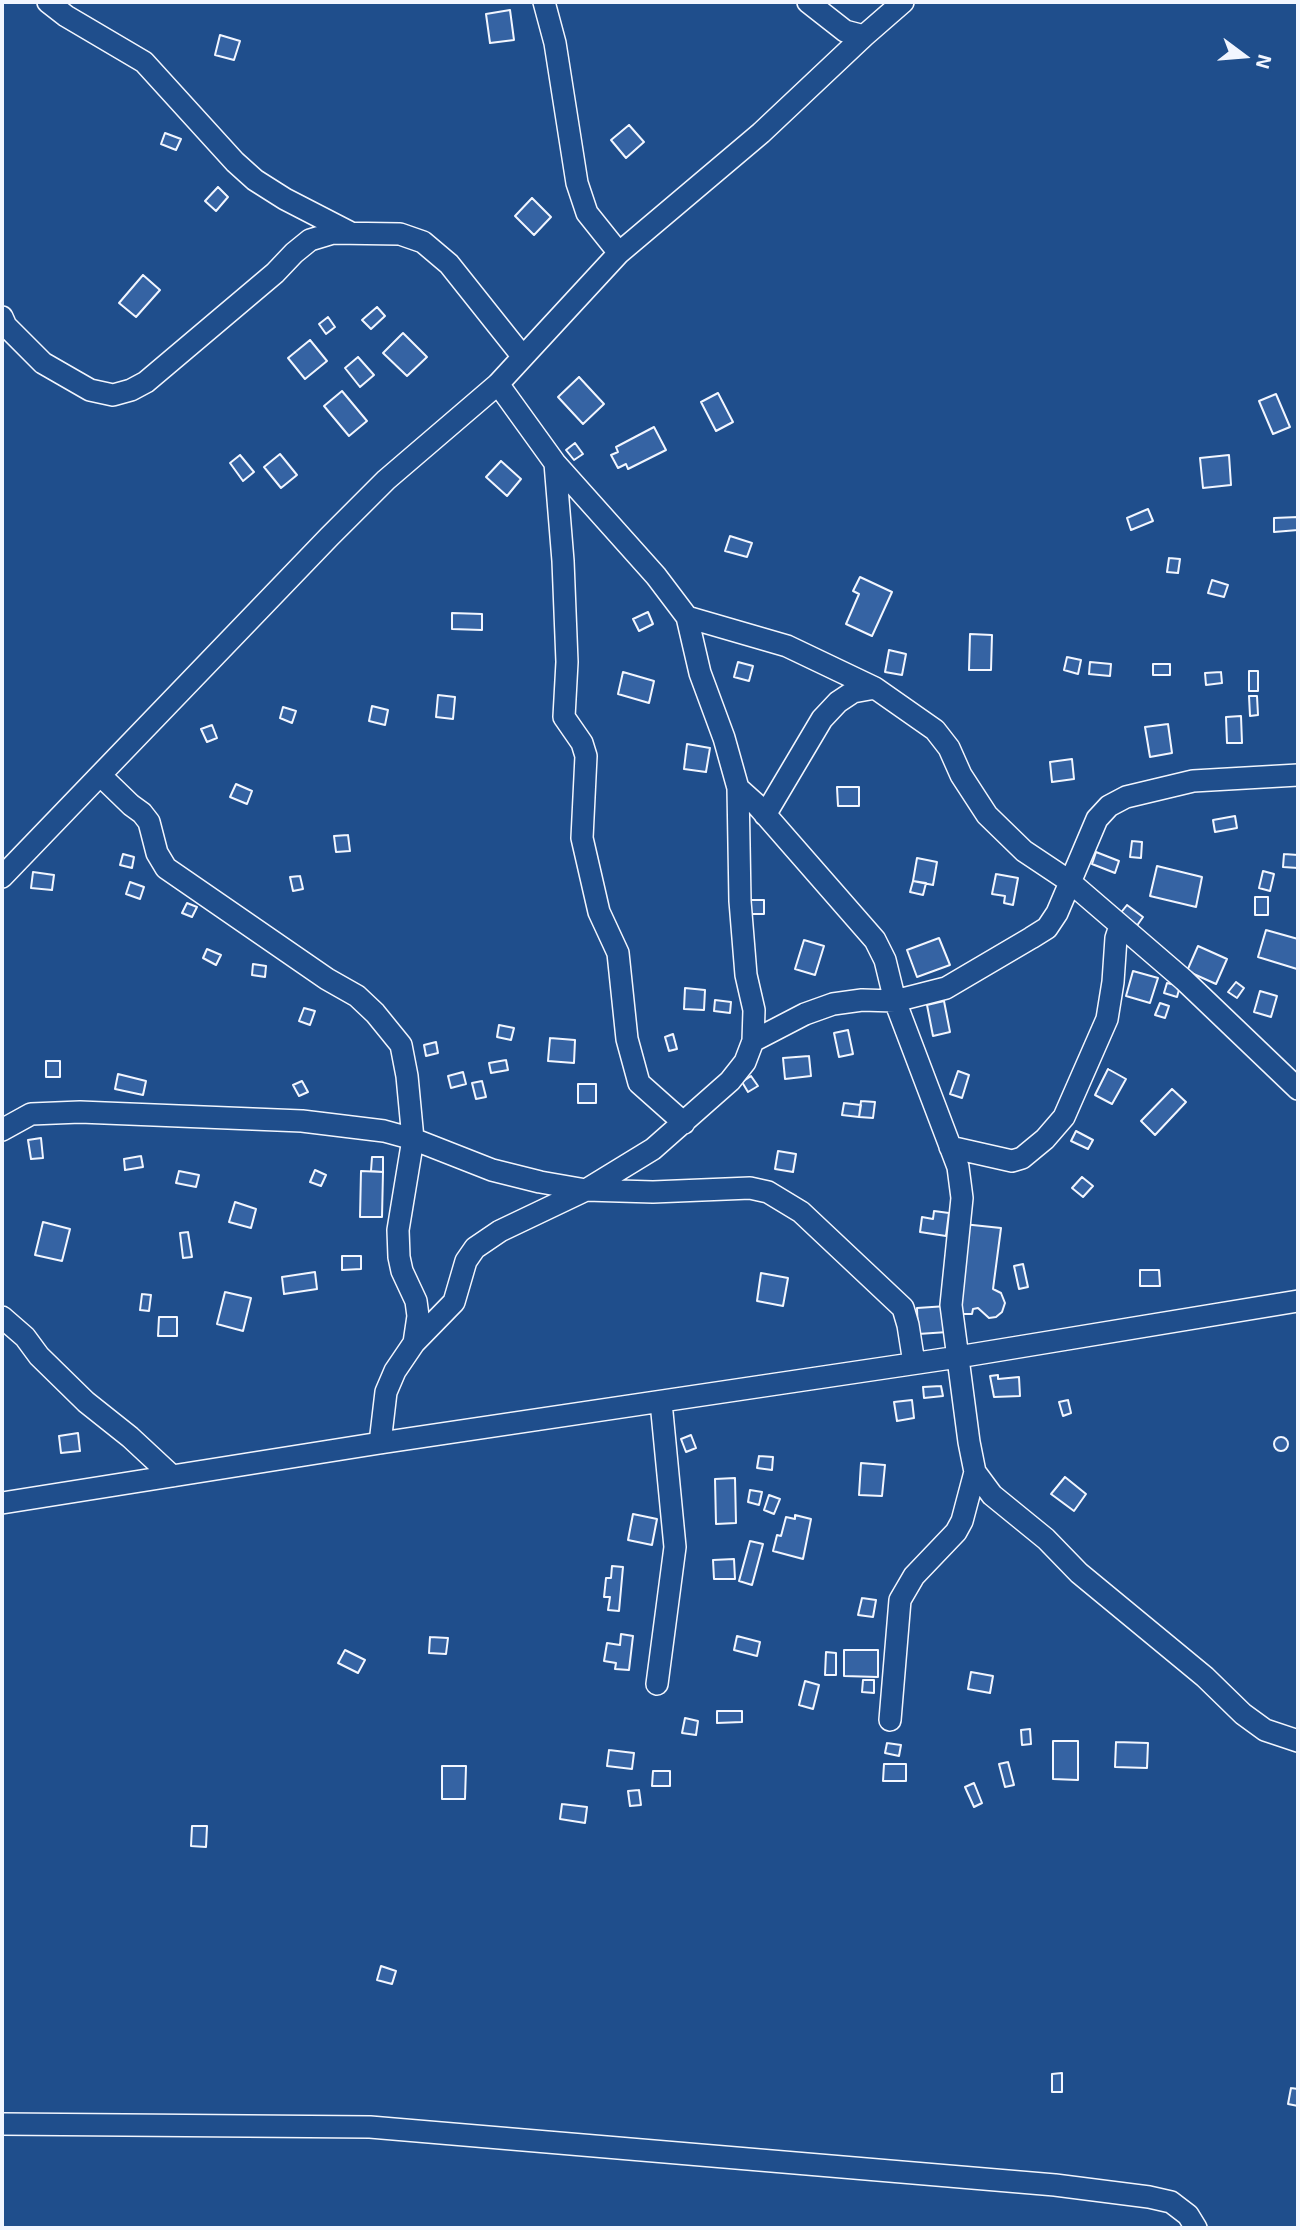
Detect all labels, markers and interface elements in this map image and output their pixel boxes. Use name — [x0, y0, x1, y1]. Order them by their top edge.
north arrow — [1209, 21, 1279, 91]
text: N — [1252, 52, 1278, 72]

